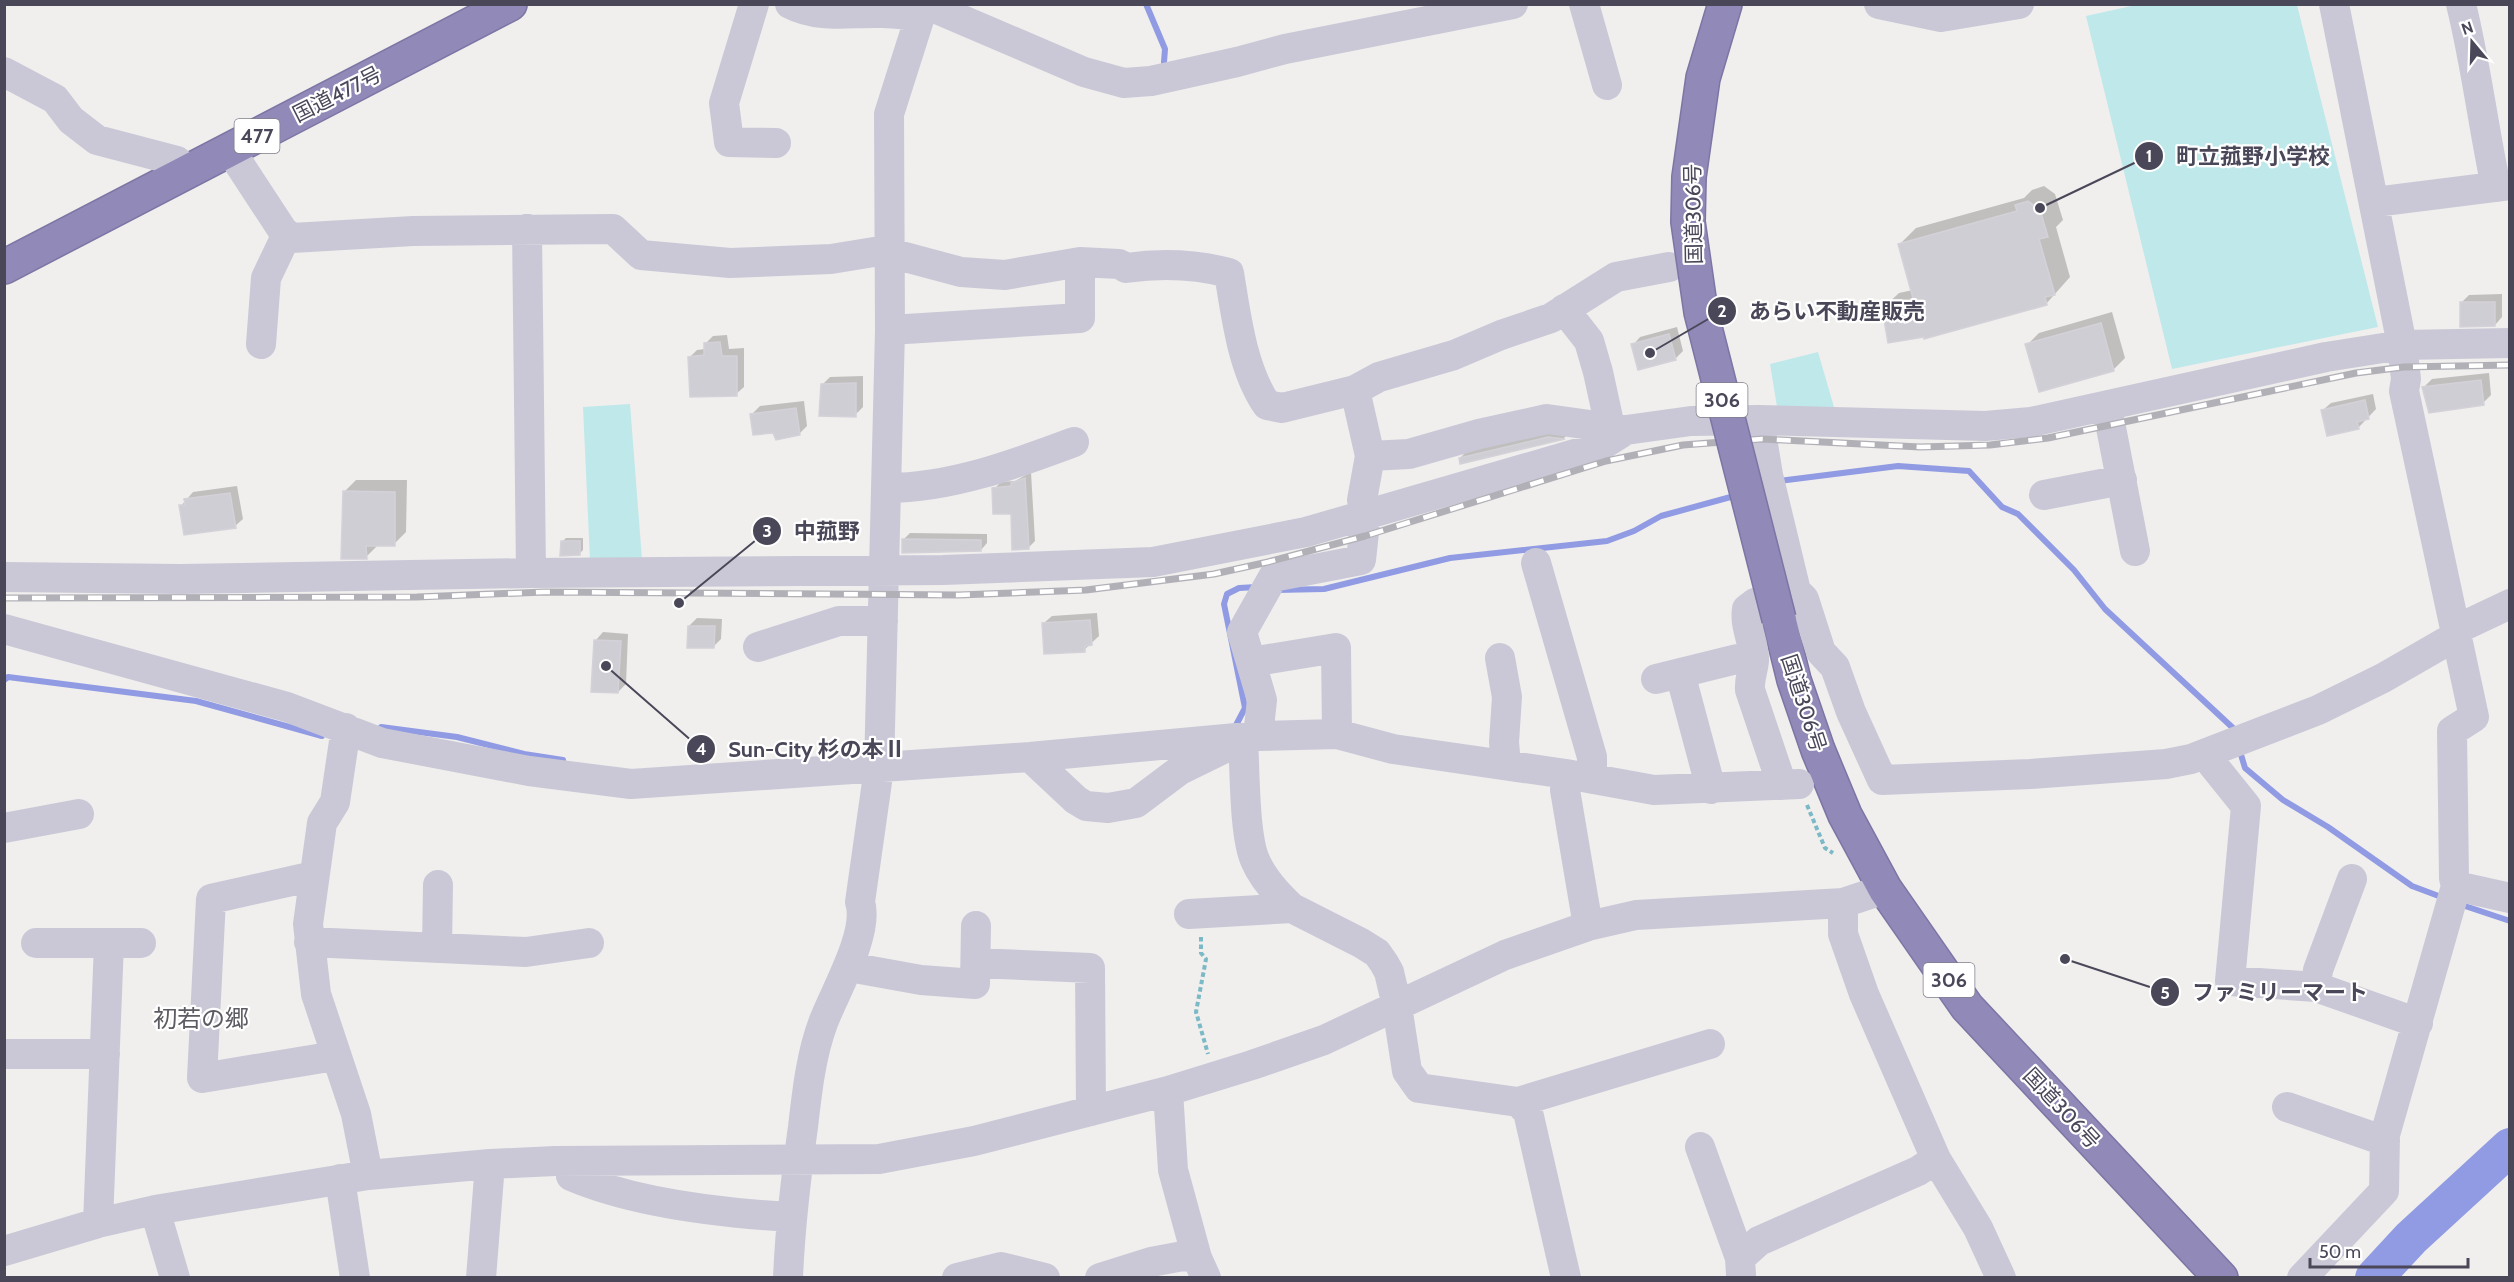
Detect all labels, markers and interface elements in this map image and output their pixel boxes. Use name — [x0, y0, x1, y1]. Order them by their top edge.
north arrow — [2442, 12, 2502, 72]
text: N — [2459, 17, 2476, 39]
street label: 国道477号 — [288, 61, 386, 127]
road number: 477 — [234, 119, 280, 153]
callout: 町立菰野小学校 — [2134, 136, 2342, 176]
text: 町立菰野小学校 — [2176, 143, 2330, 170]
text: 1 — [2146, 145, 2152, 167]
street label: 国道306号 — [1680, 163, 1706, 265]
callout: あらい不動産販売 — [1707, 291, 1937, 331]
text: あらい不動産販売 — [1749, 298, 1925, 325]
text: 2 — [1717, 300, 1727, 322]
road number: 306 — [1696, 383, 1748, 417]
callout: 中菰野 — [752, 511, 872, 551]
text: 中菰野 — [794, 518, 860, 545]
text: 3 — [762, 520, 772, 542]
street label: 国道306号 — [1777, 651, 1831, 755]
callout: Sun-City 杉の本Ⅱ — [686, 729, 918, 769]
text: Sun-City 杉の本Ⅱ — [728, 736, 906, 763]
text: 4 — [695, 738, 707, 760]
road number: 306 — [1924, 963, 1974, 997]
callout: ファミリーマート — [2150, 972, 2380, 1012]
text: ファミリーマート — [2192, 979, 2368, 1006]
text: 5 — [2160, 982, 2170, 1004]
district label: 初若の郷 — [153, 1004, 249, 1033]
street label: 国道306号 — [2018, 1063, 2106, 1153]
scale bar — [2310, 1231, 2468, 1269]
text: 50 m — [2319, 1241, 2361, 1263]

